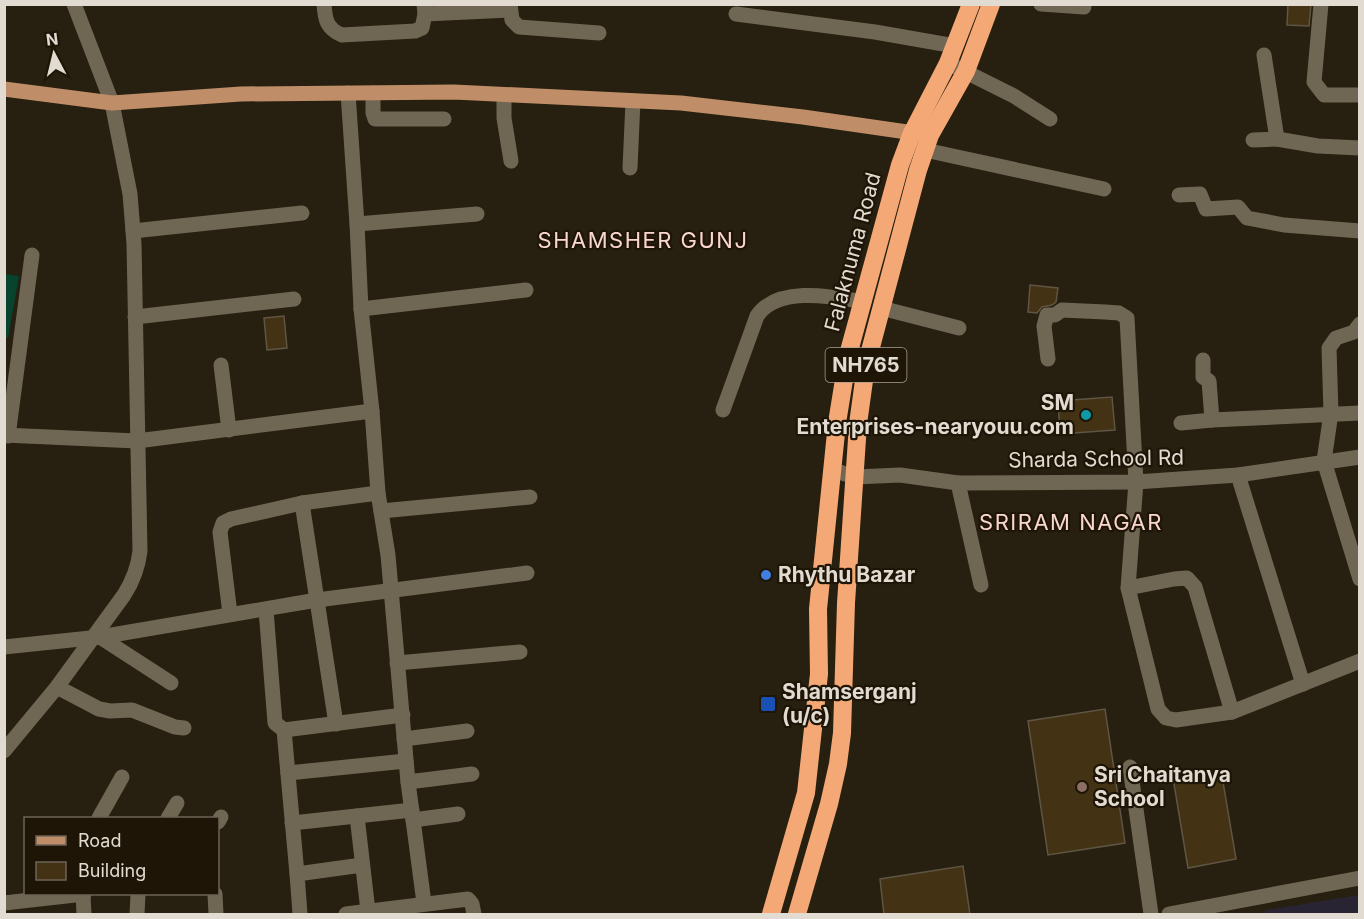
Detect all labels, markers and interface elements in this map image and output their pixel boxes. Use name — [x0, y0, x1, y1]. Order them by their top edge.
north arrow — [24, 24, 84, 84]
text: N — [45, 28, 59, 50]
street label: Falaknuma Road — [819, 170, 886, 334]
district label: SHAMSHER GUNJ — [538, 227, 748, 253]
road number: NH765 — [826, 348, 906, 382]
place label: SM Enterprises-nearyouu.com — [796, 390, 1074, 439]
marker: SM Enterprises-nearyouu.com — [1079, 408, 1093, 422]
street label: Sharda School Rd — [1008, 444, 1184, 473]
district label: SRIRAM NAGAR — [979, 509, 1163, 535]
place label: Rhythu Bazar — [778, 562, 916, 587]
marker: Rhythu Bazar — [759, 568, 773, 582]
place label: Shamserganj (u/c) — [782, 679, 917, 728]
marker: Shamserganj (u/c) — [759, 695, 777, 713]
place label: Sri Chaitanya School — [1094, 762, 1231, 811]
marker: Sri Chaitanya School — [1075, 780, 1089, 794]
legend — [24, 817, 219, 895]
text: Road — [78, 830, 121, 851]
text: Building — [78, 860, 146, 881]

